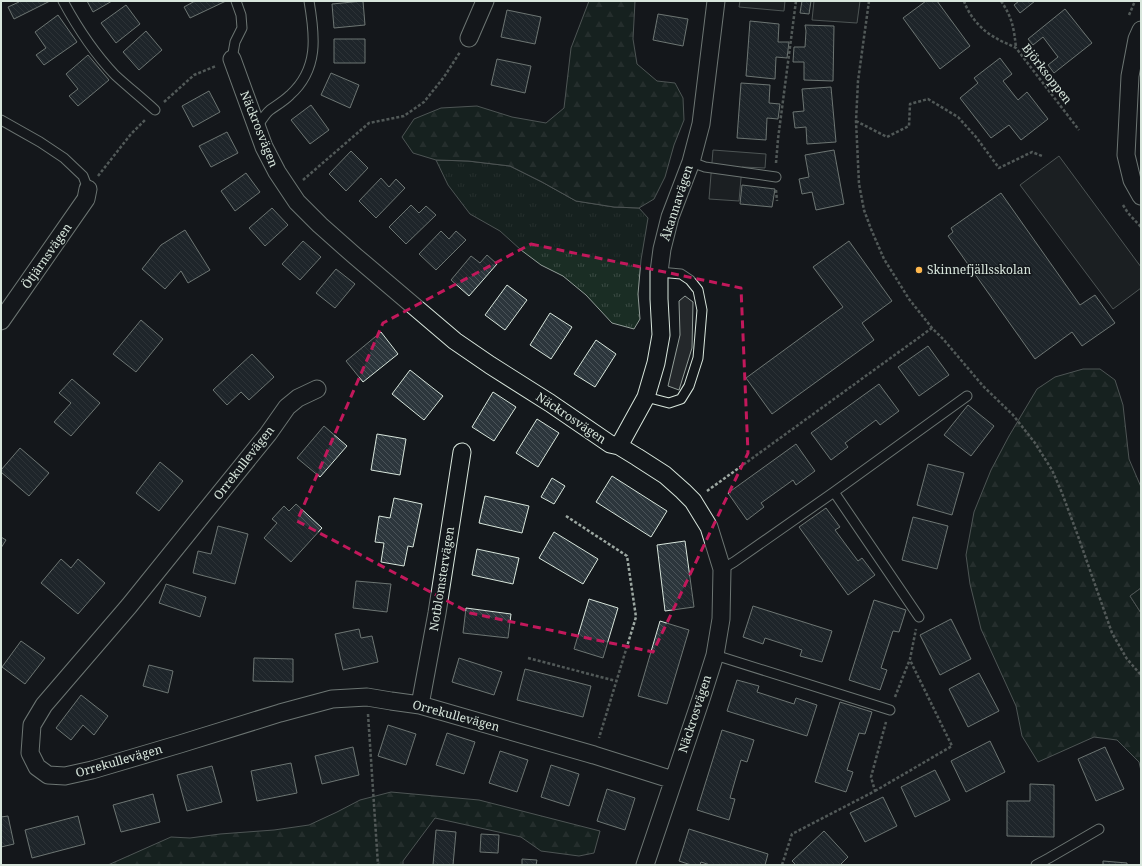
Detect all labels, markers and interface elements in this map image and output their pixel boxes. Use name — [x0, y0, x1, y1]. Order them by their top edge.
street label: Björksoppen — [1018, 40, 1076, 108]
street label: Näckrosvägen — [236, 88, 283, 170]
street label: Åkannavägen — [656, 163, 697, 243]
street label: Ötjärnsvägen — [18, 219, 76, 292]
place label: Skinnefjällsskolan — [927, 261, 1032, 278]
marker: Skinnefjällsskolan — [914, 265, 924, 275]
street label: Näckrosvägen — [533, 388, 610, 447]
street label: Orrekullevägen — [209, 422, 278, 503]
street label: Notblomstervägen — [425, 525, 458, 632]
street label: Näckrosvägen — [674, 672, 715, 755]
street label: Orrekullevägen — [411, 696, 502, 735]
street label: Orrekullevägen — [74, 740, 164, 781]

